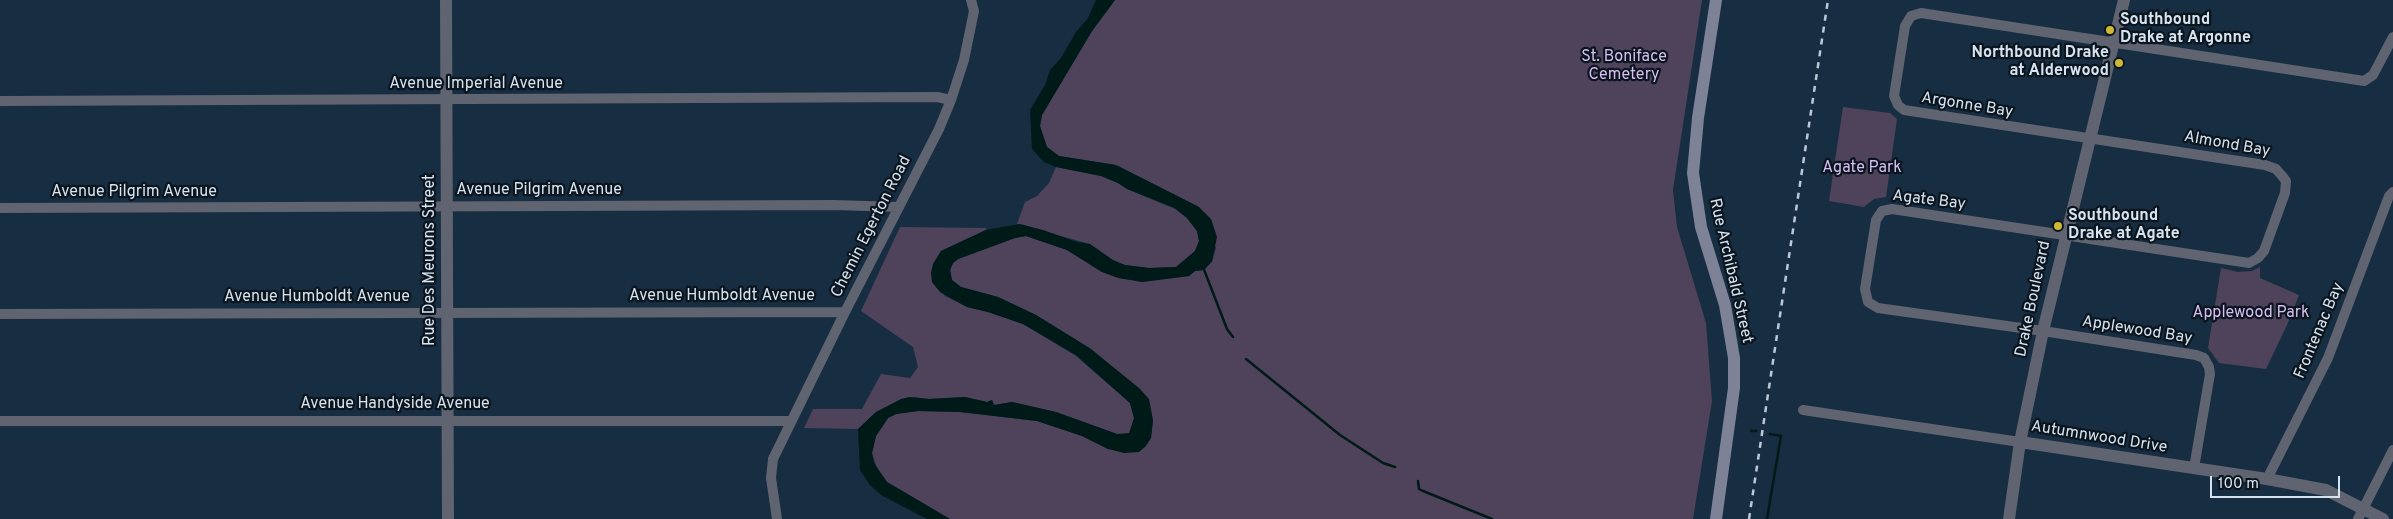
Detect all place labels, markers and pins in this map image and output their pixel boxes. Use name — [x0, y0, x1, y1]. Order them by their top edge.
place label: Southbound Drake at Argonne — [2120, 11, 2251, 49]
marker: Southbound Drake at Argonne — [2104, 24, 2116, 36]
place label: Northbound Drake at Alderwood — [1972, 44, 2109, 82]
marker: Northbound Drake at Alderwood — [2113, 57, 2125, 69]
place label: Southbound Drake at Agate — [2068, 207, 2180, 245]
marker: Southbound Drake at Agate — [2052, 220, 2064, 232]

